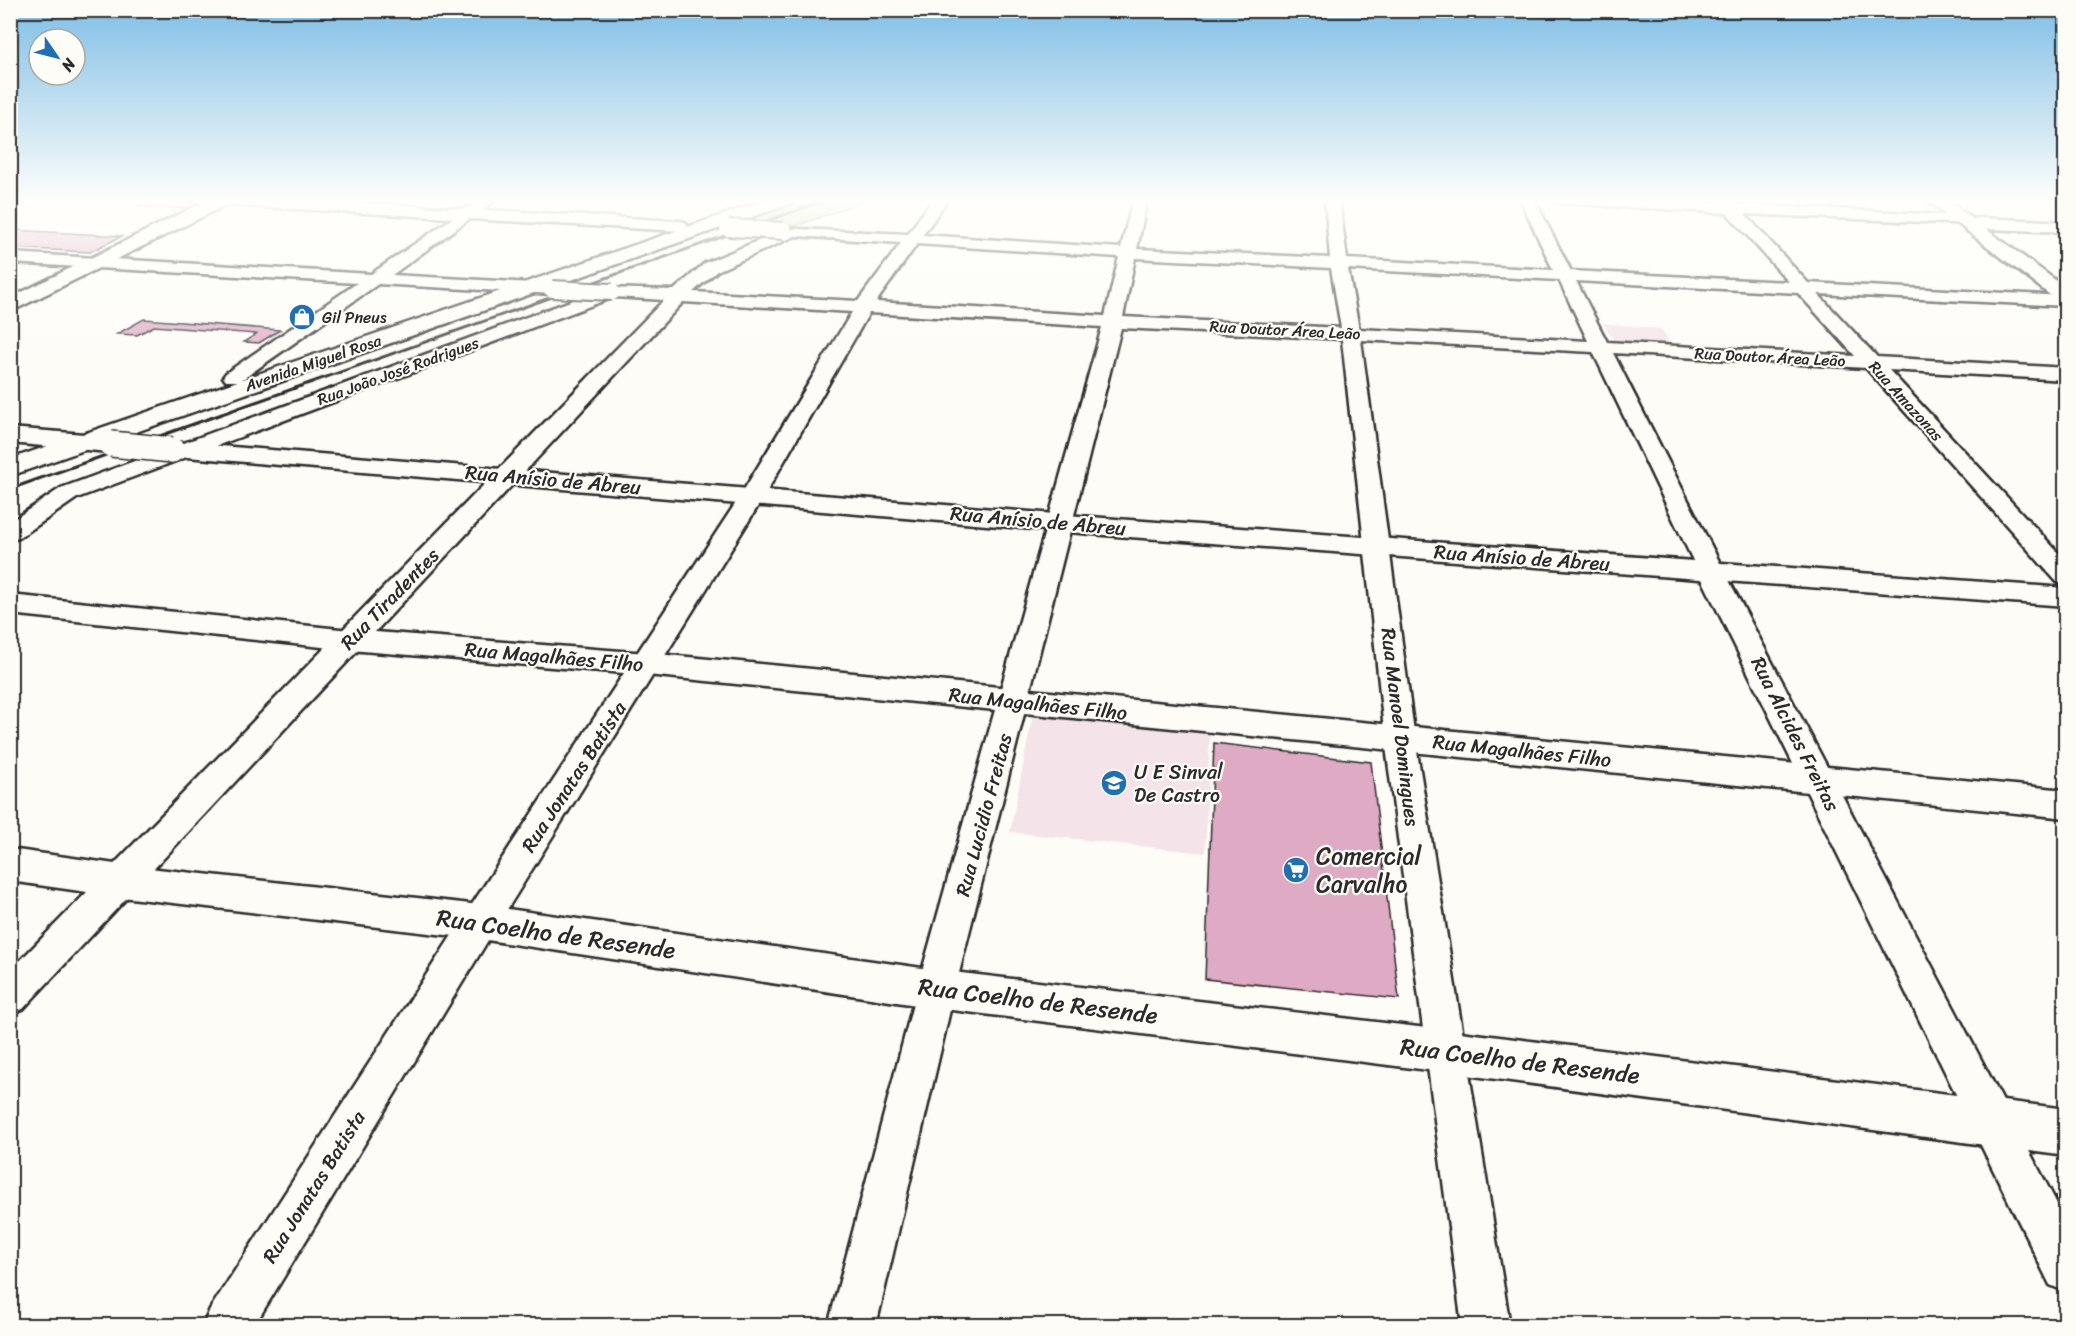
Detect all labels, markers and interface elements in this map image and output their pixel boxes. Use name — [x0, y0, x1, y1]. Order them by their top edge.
north arrow — [27, 27, 87, 87]
text: N — [53, 52, 85, 79]
shop icon: Gil Pneus — [287, 302, 317, 332]
place label: Gil Pneus — [322, 303, 387, 332]
street label: Rua Doutor Área Leão — [1209, 312, 1361, 348]
street label: Avenida Miguel Rosa — [240, 326, 386, 400]
street label: Rua João José Rodrigues — [313, 328, 484, 414]
street label: Rua Doutor Área Leão — [1694, 339, 1846, 375]
street label: Rua Amazonas — [1861, 354, 1951, 449]
street label: Rua Anísio de Abreu — [464, 455, 643, 505]
street label: Rua Anísio de Abreu — [949, 496, 1128, 546]
street label: Rua Anísio de Abreu — [1433, 534, 1611, 582]
street label: Rua Tiradentes — [332, 539, 449, 659]
street label: Rua Manoel Domingues — [1370, 626, 1430, 829]
street label: Rua Magalhães Filho — [463, 632, 645, 682]
street label: Rua Alcides Freitas — [1741, 650, 1850, 818]
street label: Rua Magalhães Filho — [947, 677, 1129, 731]
street label: Rua Jonatas Batista — [512, 693, 637, 860]
street label: Rua Magalhães Filho — [1431, 724, 1613, 778]
street label: Rua Lucidio Freitas — [945, 729, 1023, 900]
place label: U E Sinval De Castro — [1134, 755, 1223, 813]
school or university icon: U E Sinval De Castro — [1099, 768, 1129, 798]
place label: Comercial Carvalho — [1316, 835, 1422, 905]
supermarket icon: Comercial Carvalho — [1281, 855, 1311, 885]
street label: Rua Coelho de Resende — [434, 896, 678, 972]
street label: Rua Coelho de Resende — [916, 965, 1160, 1037]
street label: Rua Coelho de Resende — [1398, 1025, 1642, 1097]
street label: Rua Jonatas Batista — [253, 1103, 376, 1270]

